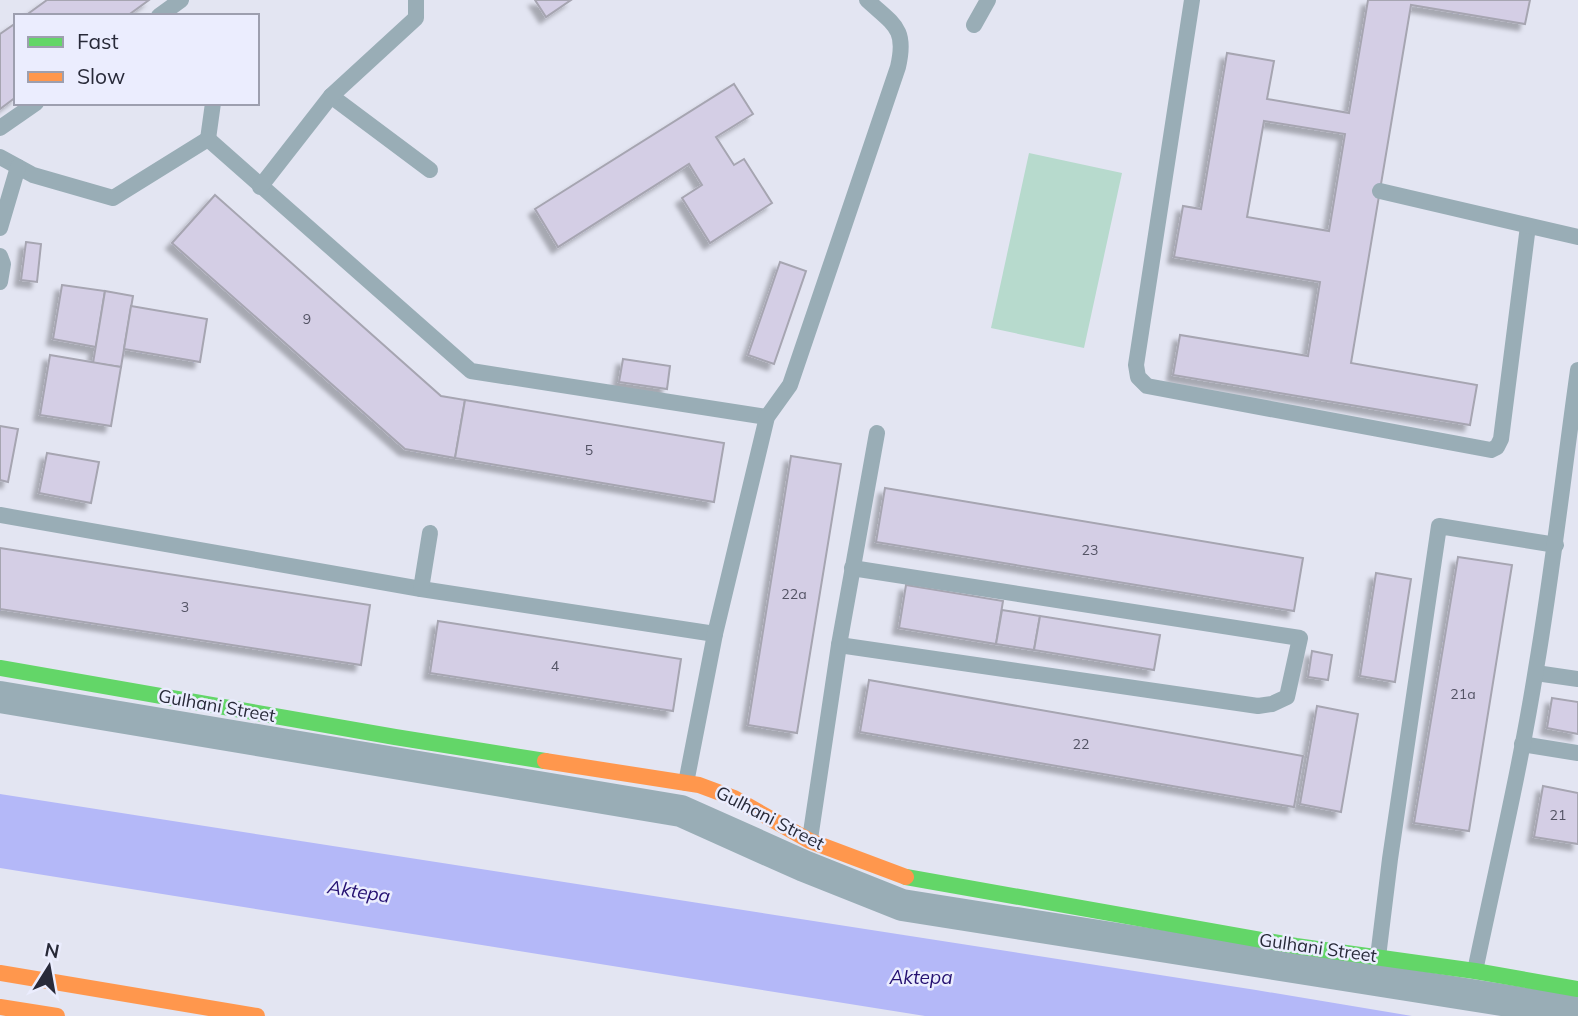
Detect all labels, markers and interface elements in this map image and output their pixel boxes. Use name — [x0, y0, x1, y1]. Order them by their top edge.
legend — [14, 14, 259, 105]
text: Fast — [77, 28, 119, 54]
text: Slow — [77, 63, 125, 89]
house number: 9 — [303, 310, 311, 328]
house number: 5 — [585, 441, 593, 459]
house number: 23 — [1082, 541, 1098, 559]
house number: 22а — [781, 585, 807, 603]
house number: 3 — [181, 598, 189, 616]
house number: 4 — [551, 657, 560, 675]
street label: Gulhani Street — [157, 684, 277, 727]
house number: 21а — [1450, 685, 1476, 703]
house number: 22 — [1073, 735, 1089, 753]
street label: Gulhani Street — [712, 780, 828, 855]
house number: 21 — [1550, 806, 1566, 824]
water label: Aktepa — [325, 874, 392, 908]
street label: Gulhani Street — [1258, 928, 1378, 967]
north arrow — [14, 932, 84, 1002]
text: N — [43, 937, 62, 963]
water label: Aktepa — [888, 965, 953, 989]

